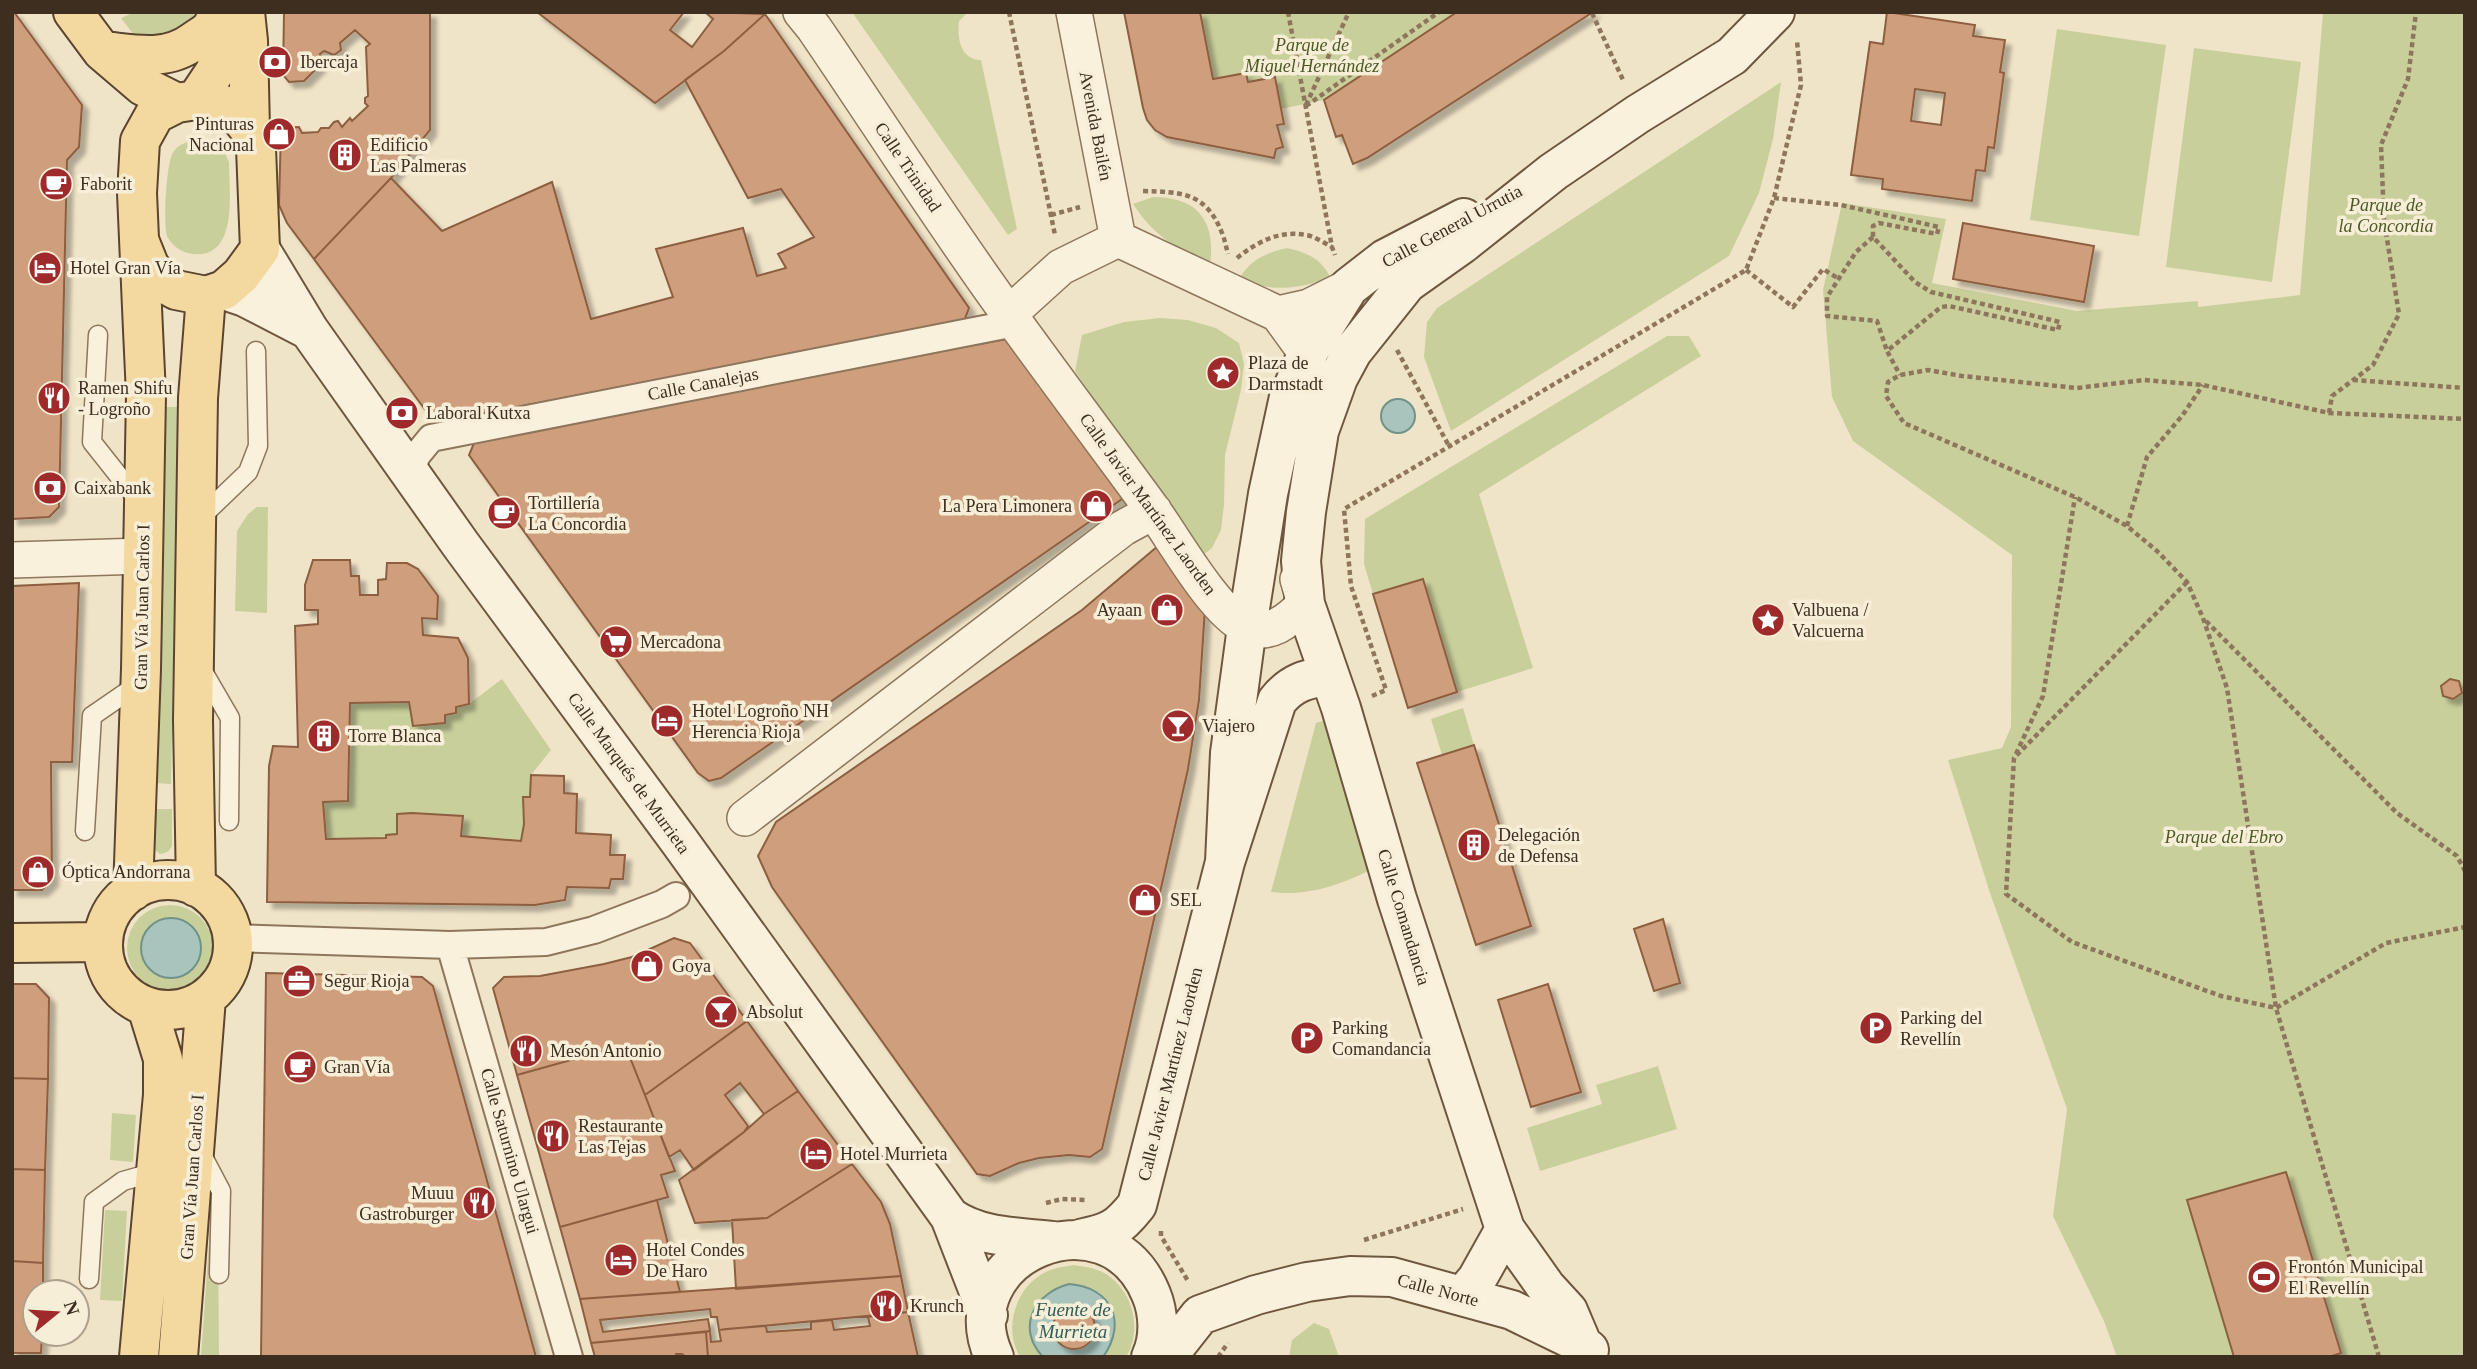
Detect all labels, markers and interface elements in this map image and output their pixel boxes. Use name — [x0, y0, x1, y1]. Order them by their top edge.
park label: Parque de Miguel Hernández — [1244, 35, 1379, 76]
bank icon: Ibercaja — [256, 43, 294, 81]
place label: Ibercaja — [300, 52, 358, 72]
street label: Avenida Bailén — [1076, 70, 1116, 182]
place label: Pinturas Nacional — [189, 114, 254, 155]
shop icon: Pinturas Nacional — [260, 115, 298, 153]
street label: Calle Trinidad — [871, 118, 945, 216]
place label: Edificio Las Palmeras — [370, 135, 466, 176]
building icon: Edificio Las Palmeras — [326, 136, 364, 174]
cafe icon: Faborit — [37, 165, 75, 203]
place label: Faborit — [80, 174, 132, 194]
street label: Calle General Urrutia — [1378, 181, 1526, 271]
park label: Parque de la Concordia — [2339, 195, 2433, 236]
hotel icon: Hotel Gran Vía — [26, 249, 64, 287]
place label: Hotel Gran Vía — [70, 258, 181, 278]
place label: Plaza de Darmstadt — [1248, 353, 1323, 394]
place icon: Plaza de Darmstadt — [1204, 354, 1242, 392]
street label: Calle Canalejas — [646, 363, 760, 405]
place label: Ramen Shifu - Logroño — [78, 378, 173, 419]
restaurant icon: Ramen Shifu - Logroño — [35, 379, 73, 417]
bank icon: Laboral Kutxa — [383, 394, 421, 432]
place label: Laboral Kutxa — [426, 403, 530, 423]
street label: Calle Javier Martínez Laorden — [1075, 409, 1221, 599]
bank icon: Caixabank — [31, 469, 69, 507]
place label: Caixabank — [74, 478, 151, 498]
shop icon: La Pera Limonera — [1077, 487, 1115, 525]
place label: Tortillería La Concordia — [528, 493, 626, 534]
cafe icon: Tortillería La Concordia — [485, 494, 523, 532]
place label: La Pera Limonera — [942, 496, 1072, 516]
street label: Gran Vía Juan Carlos I — [131, 524, 153, 690]
shop icon: Ayaan — [1148, 591, 1186, 629]
place label: Ayaan — [1097, 600, 1142, 620]
place label: Valbuena / Valcuerna — [1792, 600, 1868, 641]
place icon: Valbuena / Valcuerna — [1749, 601, 1787, 639]
supermarket icon: Mercadona — [597, 623, 635, 661]
place label: Mercadona — [640, 632, 721, 652]
street label: Calle Marqués de Murrieta — [564, 688, 694, 858]
place label: Hotel Logroño NH Herencia Rioja — [692, 701, 829, 742]
hotel icon: Hotel Logroño NH Herencia Rioja — [648, 702, 686, 740]
bar icon: Viajero — [1159, 707, 1197, 745]
place label: Viajero — [1202, 716, 1255, 736]
building icon: Torre Blanca — [305, 717, 343, 755]
place label: Torre Blanca — [348, 726, 441, 746]
place label: Delegación de Defensa — [1498, 825, 1580, 866]
building icon: Delegación de Defensa — [1455, 826, 1493, 864]
park label: Parque del Ebro — [2164, 827, 2283, 847]
street label: Calle Comandancia — [1374, 846, 1434, 988]
shop icon: Óptica Andorrana — [19, 853, 57, 891]
place label: Óptica Andorrana — [62, 861, 190, 882]
shop icon: SEL — [1126, 881, 1164, 919]
place label: SEL — [1170, 890, 1202, 910]
shop icon: Goya — [628, 947, 666, 985]
place label: Goya — [672, 956, 711, 976]
office icon: Segur Rioja — [280, 962, 318, 1000]
street label: Calle Javier Martínez Laorden — [1134, 965, 1206, 1183]
place label: Segur Rioja — [324, 971, 410, 991]
bar icon: Absolut — [702, 993, 740, 1031]
place label: Absolut — [746, 1002, 803, 1022]
place label: Parking del Revellín — [1900, 1008, 1983, 1049]
parking icon: Parking del Revellín — [1857, 1009, 1895, 1047]
place label: Parking Comandancia — [1332, 1018, 1431, 1059]
parking icon: Parking Comandancia — [1288, 1019, 1326, 1057]
restaurant icon: Mesón Antonio — [507, 1032, 545, 1070]
place label: Mesón Antonio — [550, 1041, 662, 1061]
cafe icon: Gran Vía — [281, 1048, 319, 1086]
place label: Gran Vía — [324, 1057, 390, 1077]
street label: Calle Saturnino Ulargui — [477, 1066, 543, 1236]
street label: Gran Vía Juan Carlos I — [176, 1094, 208, 1260]
place label: Restaurante Las Tejas — [578, 1116, 663, 1157]
restaurant icon: Restaurante Las Tejas — [534, 1117, 572, 1155]
hotel icon: Hotel Murrieta — [797, 1135, 835, 1173]
place label: Hotel Murrieta — [840, 1144, 947, 1164]
place label: Muuu Gastroburger — [359, 1183, 454, 1224]
restaurant icon: Muuu Gastroburger — [460, 1184, 498, 1222]
place label: Hotel Condes De Haro — [646, 1240, 745, 1281]
hotel icon: Hotel Condes De Haro — [602, 1241, 640, 1279]
place label: Frontón Municipal El Revellín — [2288, 1257, 2424, 1298]
sports icon: Frontón Municipal El Revellín — [2245, 1258, 2283, 1296]
street label: Calle Norte — [1395, 1270, 1481, 1310]
north arrow — [21, 1278, 91, 1348]
restaurant icon: Krunch — [867, 1287, 905, 1325]
place label: Krunch — [910, 1296, 964, 1316]
text: N — [60, 1298, 84, 1318]
water label: Fuente de Murrieta — [1034, 1299, 1111, 1342]

